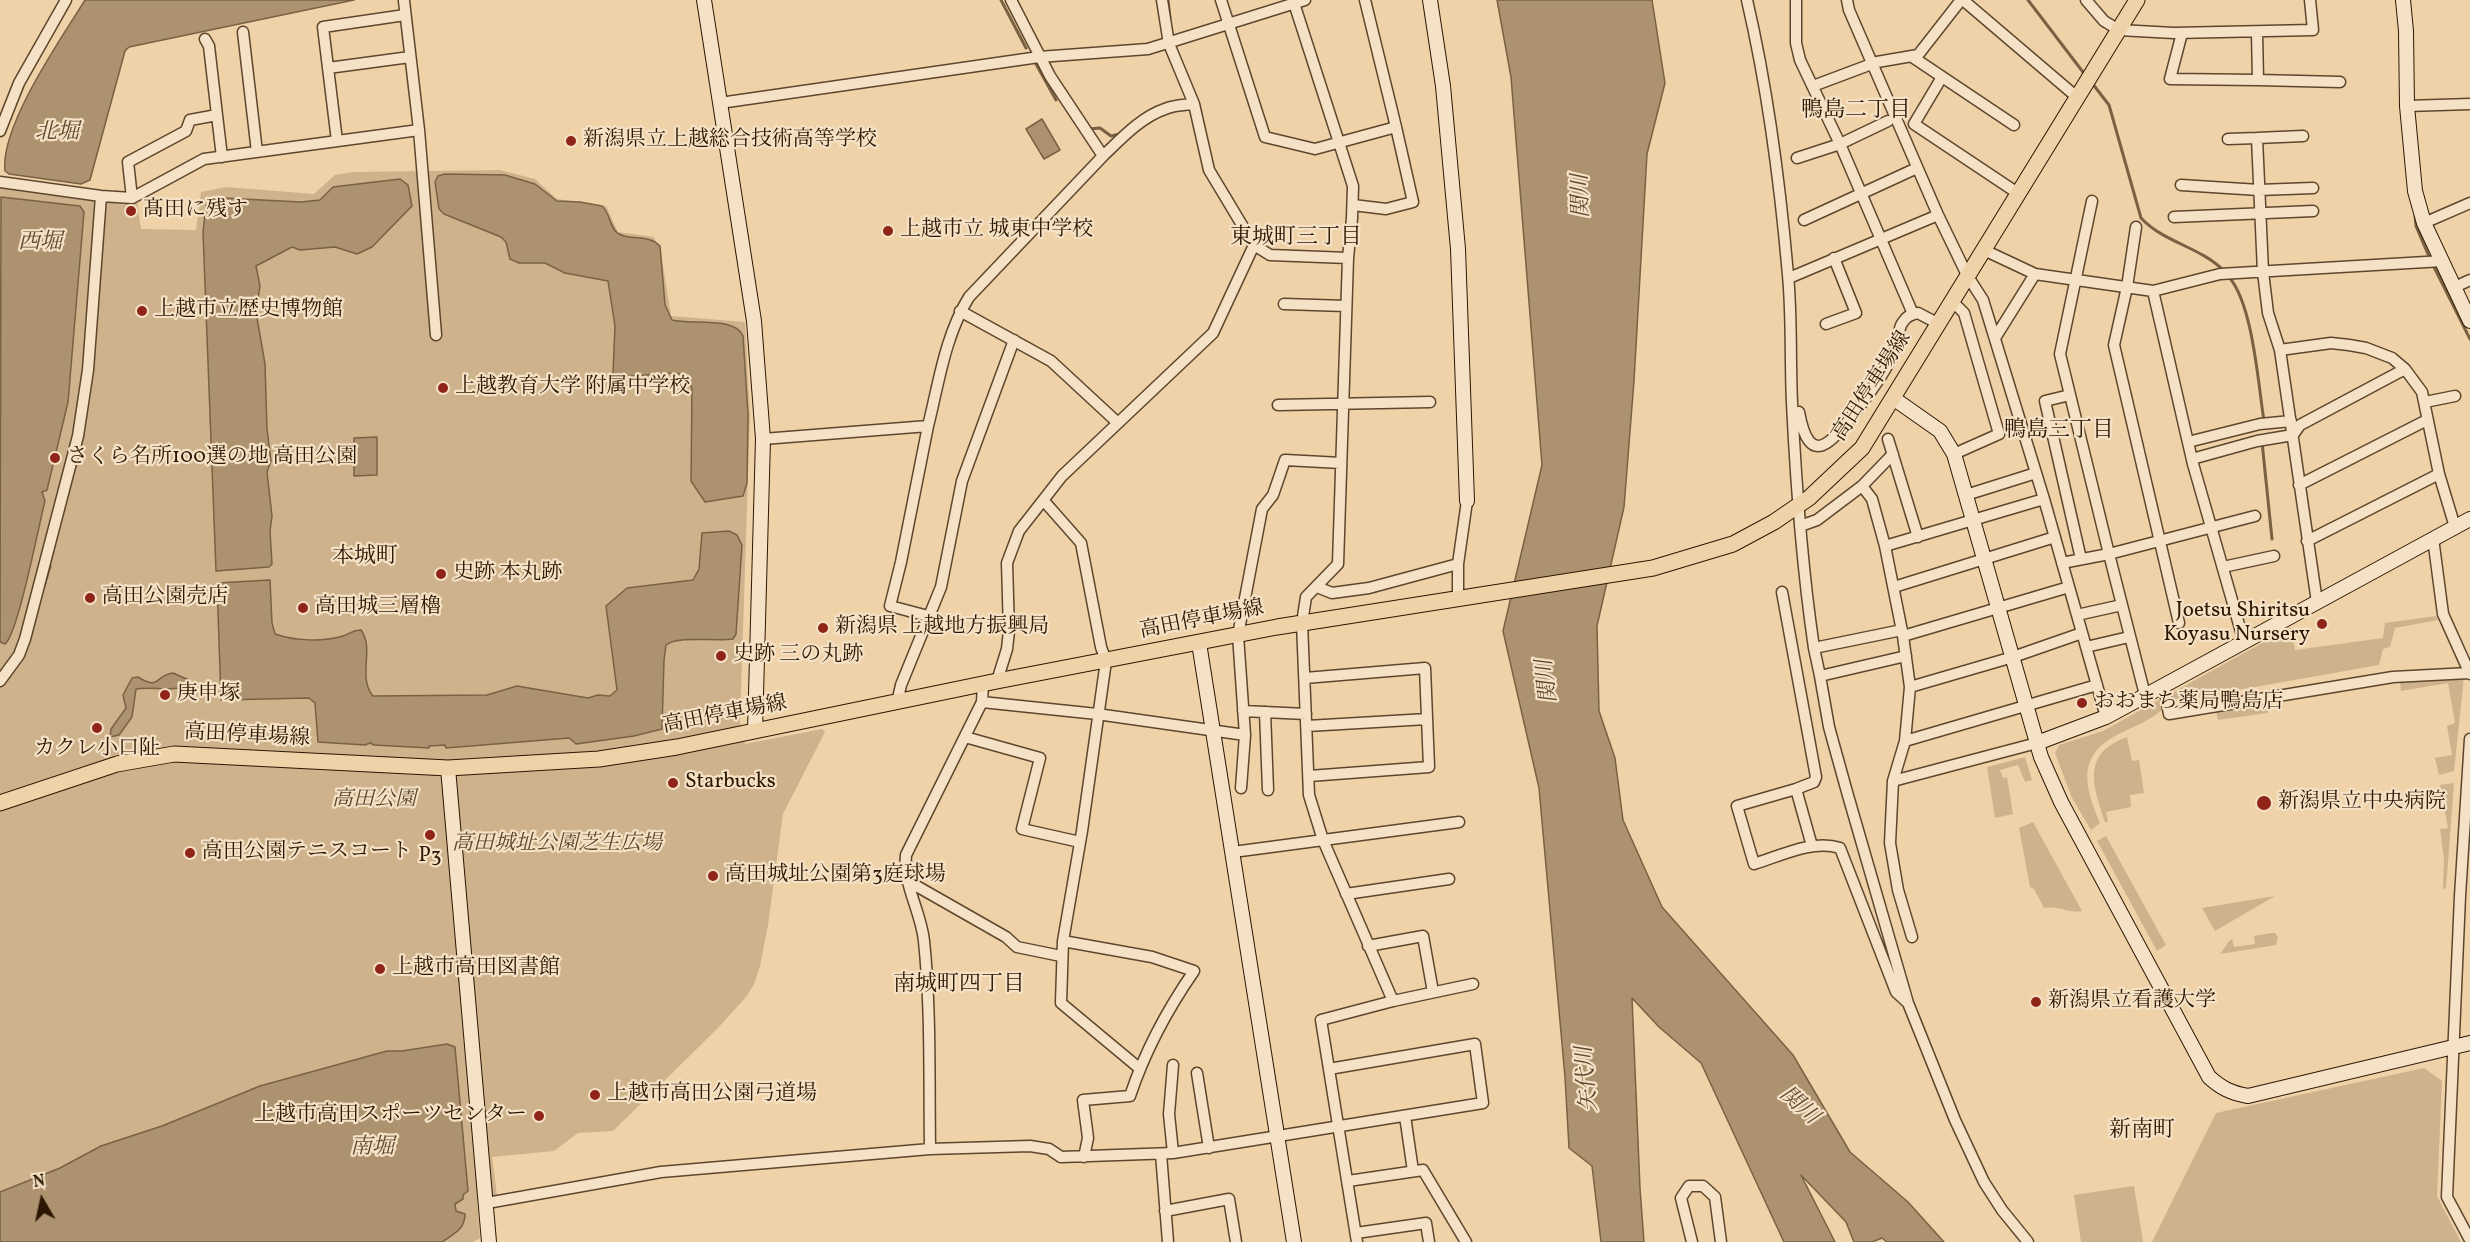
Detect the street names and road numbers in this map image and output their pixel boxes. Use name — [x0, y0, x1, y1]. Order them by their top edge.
street label: 高田停車場線 — [1828, 327, 1918, 447]
street label: 高田停車場線 — [1138, 597, 1266, 645]
street label: 高田停車場線 — [661, 692, 789, 740]
street label: 高田停車場線 — [183, 721, 311, 753]

